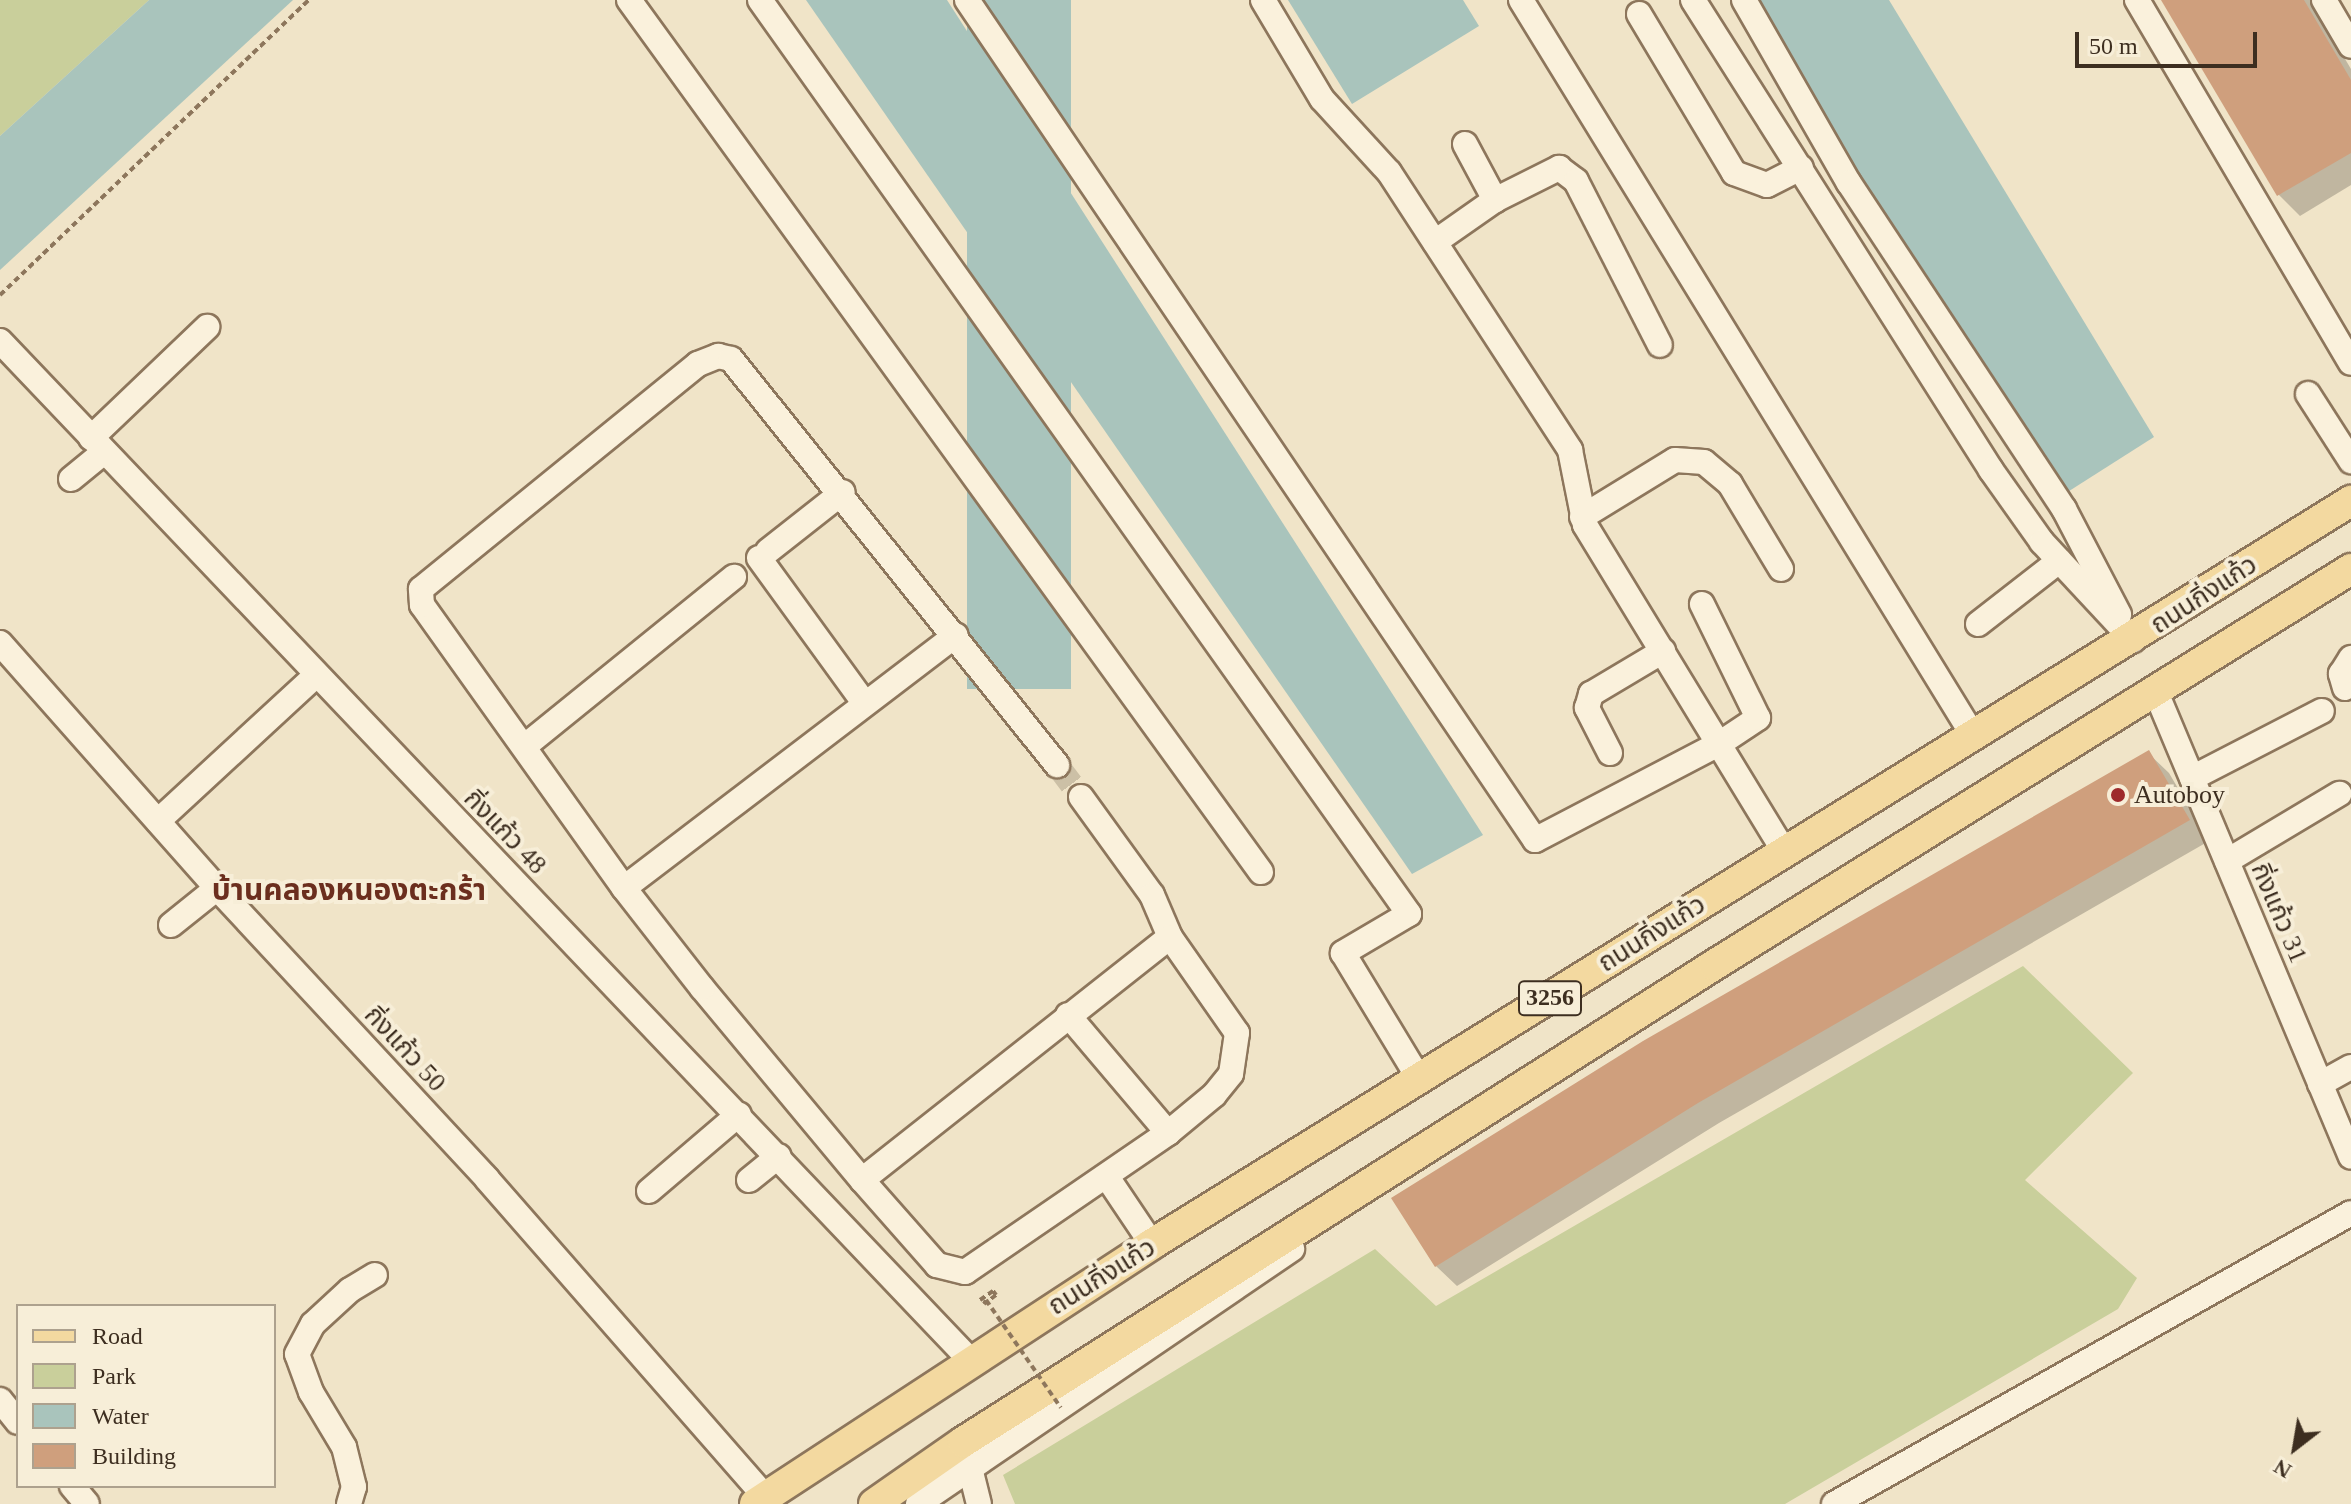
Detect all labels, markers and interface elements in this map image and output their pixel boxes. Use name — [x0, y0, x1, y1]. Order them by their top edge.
scale bar — [2079, 16, 2261, 66]
text: 50 m — [2089, 33, 2138, 59]
street label: ถนนกิ่งแก้ว — [2145, 549, 2263, 641]
place label: Autoboy — [2134, 779, 2225, 811]
street label: กิ่งแก้ว 48 — [457, 783, 553, 881]
marker: Autoboy — [2109, 786, 2127, 804]
street label: กิ่งแก้ว 31 — [2244, 858, 2314, 968]
district label: บ้านคลองหนองตะกร้า — [212, 872, 486, 908]
street label: ถนนกิ่งแก้ว — [1593, 889, 1711, 979]
road number: 3256 — [1518, 978, 1582, 1018]
street label: กิ่งแก้ว 50 — [358, 1000, 452, 1098]
street label: ถนนกิ่งแก้ว — [1043, 1232, 1161, 1322]
legend — [16, 1304, 276, 1488]
text: Road — [92, 1323, 143, 1349]
text: Park — [92, 1363, 136, 1389]
text: Water — [92, 1403, 149, 1429]
north arrow — [2255, 1408, 2335, 1488]
text: Building — [92, 1443, 176, 1469]
text: N — [2269, 1454, 2296, 1484]

